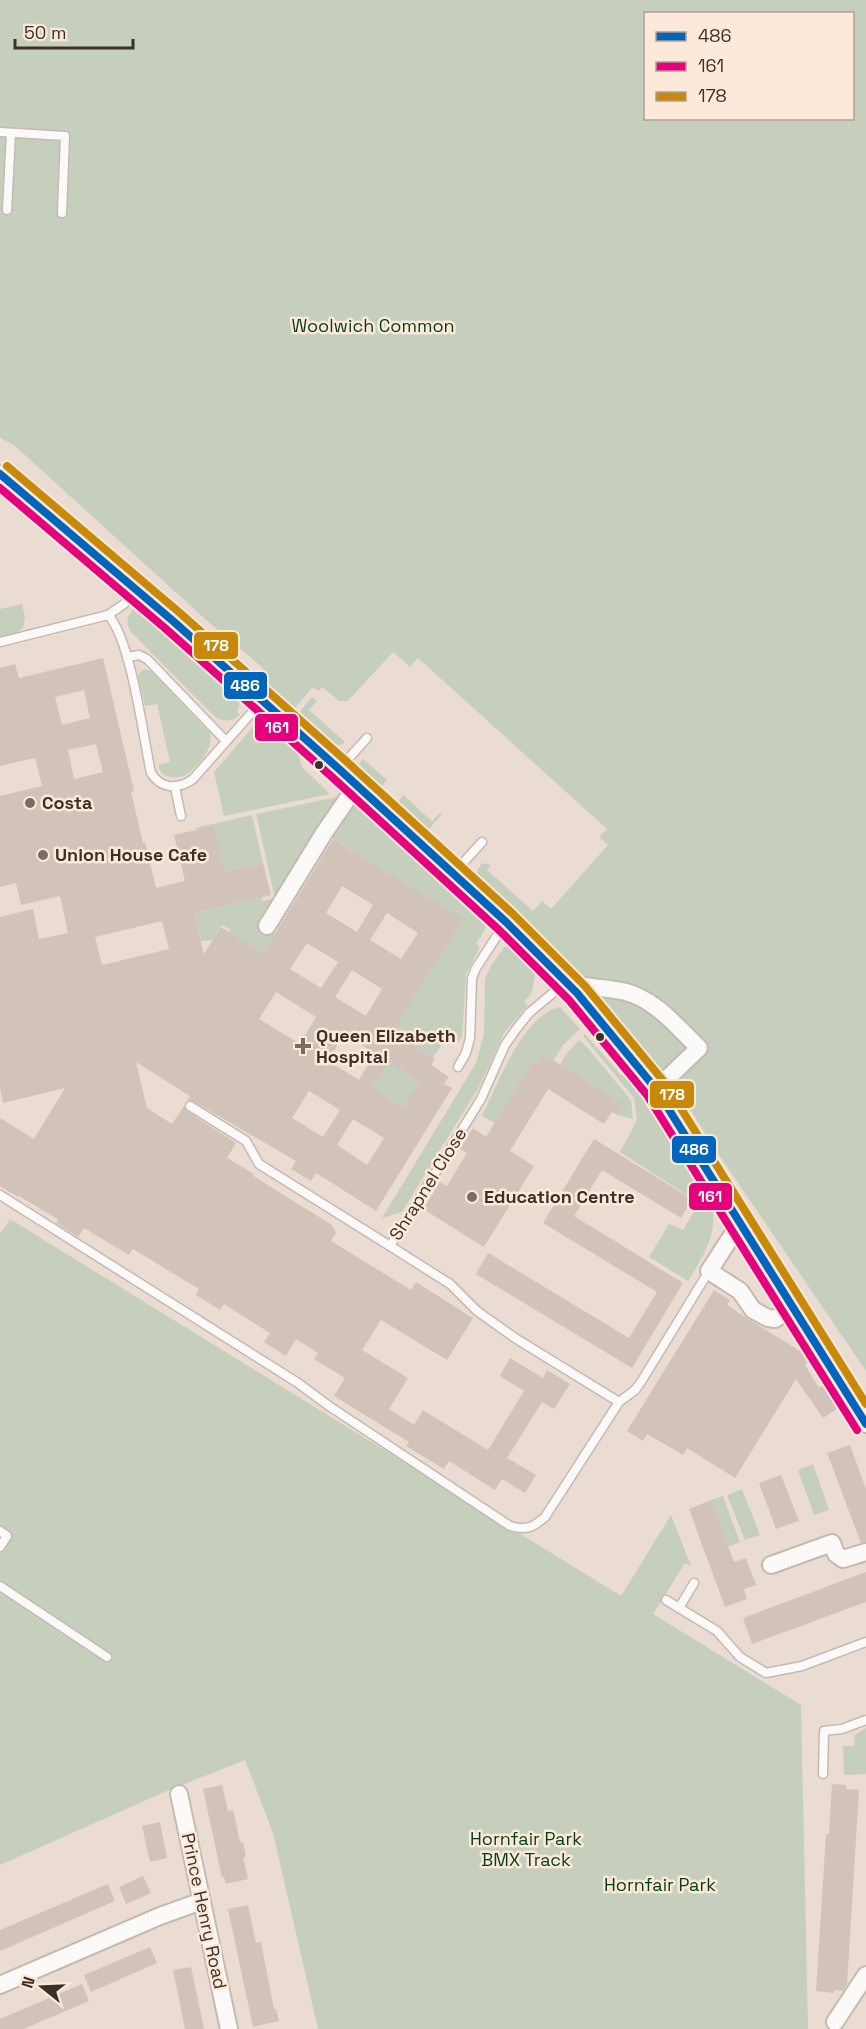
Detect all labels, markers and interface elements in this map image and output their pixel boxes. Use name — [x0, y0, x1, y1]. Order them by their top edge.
scale bar — [15, 12, 134, 50]
legend — [644, 12, 854, 120]
text: 50 m — [24, 21, 66, 44]
text: 486 — [698, 24, 731, 47]
text: 161 — [698, 54, 724, 77]
text: 178 — [698, 84, 727, 107]
park label: Woolwich Common — [291, 314, 455, 337]
line badge: 178 — [193, 631, 239, 660]
text: 178 — [203, 635, 229, 656]
line badge: 486 — [223, 671, 268, 700]
text: 486 — [230, 675, 260, 696]
line badge: 161 — [254, 713, 299, 742]
text: 161 — [265, 717, 289, 738]
unlabelled marker — [313, 759, 325, 771]
place label: Costa — [42, 791, 93, 814]
marker: Costa — [23, 796, 37, 810]
place label: Union House Cafe — [55, 843, 207, 866]
marker: Union House Cafe — [36, 848, 50, 862]
place label: Queen Elizabeth Hospital — [316, 1024, 456, 1068]
unlabelled marker — [594, 1031, 606, 1043]
marker: Queen Elizabeth Hospital — [294, 1037, 312, 1055]
line badge: 178 — [649, 1080, 695, 1109]
text: 178 — [659, 1084, 685, 1105]
street label: Shrapnel Close — [384, 1123, 471, 1244]
line badge: 486 — [671, 1135, 717, 1164]
text: 486 — [679, 1139, 709, 1160]
line badge: 161 — [688, 1182, 733, 1211]
place label: Education Centre — [484, 1185, 635, 1208]
text: 161 — [698, 1186, 722, 1207]
marker: Education Centre — [465, 1190, 479, 1204]
park label: Hornfair Park BMX Track — [470, 1827, 582, 1871]
street label: Prince Henry Road — [177, 1831, 232, 1991]
park label: Hornfair Park — [604, 1873, 716, 1896]
north arrow — [12, 1957, 72, 2017]
text: N — [17, 1974, 40, 1991]

